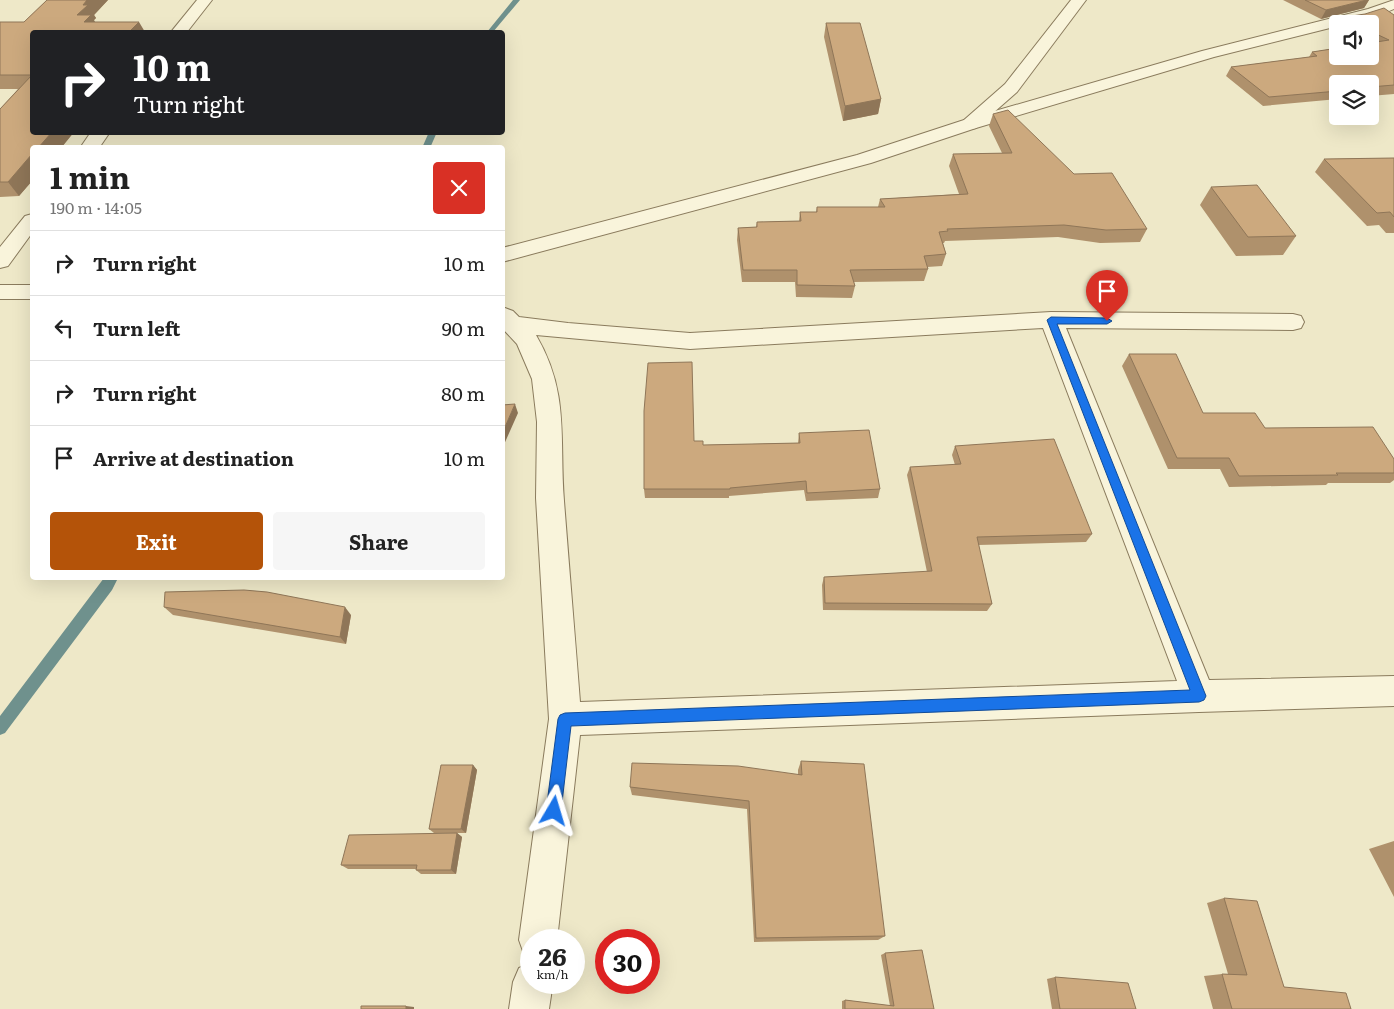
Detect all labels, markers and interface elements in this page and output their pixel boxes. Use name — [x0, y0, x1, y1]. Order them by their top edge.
map controls — [1329, 15, 1379, 125]
button: sound — [1329, 15, 1379, 65]
text: 10 m — [133, 40, 211, 92]
icon: right — [50, 50, 115, 115]
button: layers — [1329, 75, 1379, 125]
text: Turn right — [133, 87, 245, 120]
text: 1 min — [50, 154, 130, 198]
button: close — [433, 162, 485, 214]
text: 190 m · 14:05 — [50, 195, 142, 219]
icon: right — [50, 249, 78, 277]
text: Turn right — [93, 249, 197, 277]
text: 10 m — [444, 249, 485, 277]
pin — [1086, 270, 1128, 321]
icon: arrive — [1093, 277, 1121, 305]
icon: left — [50, 314, 78, 342]
text: Turn left — [93, 314, 180, 342]
text: 90 m — [442, 314, 485, 342]
icon: right — [50, 379, 78, 407]
text: Turn right — [93, 379, 197, 407]
text: 80 m — [441, 379, 485, 407]
icon: arrive — [50, 444, 78, 472]
text: Arrive at destination — [93, 444, 294, 472]
text: 10 m — [444, 444, 485, 472]
button: Exit — [50, 512, 263, 570]
button: Share — [273, 512, 485, 570]
position arrow — [527, 784, 579, 836]
speed limit sign: 30 — [595, 929, 660, 994]
text: 26 — [538, 937, 567, 974]
text: km/h — [537, 965, 568, 983]

